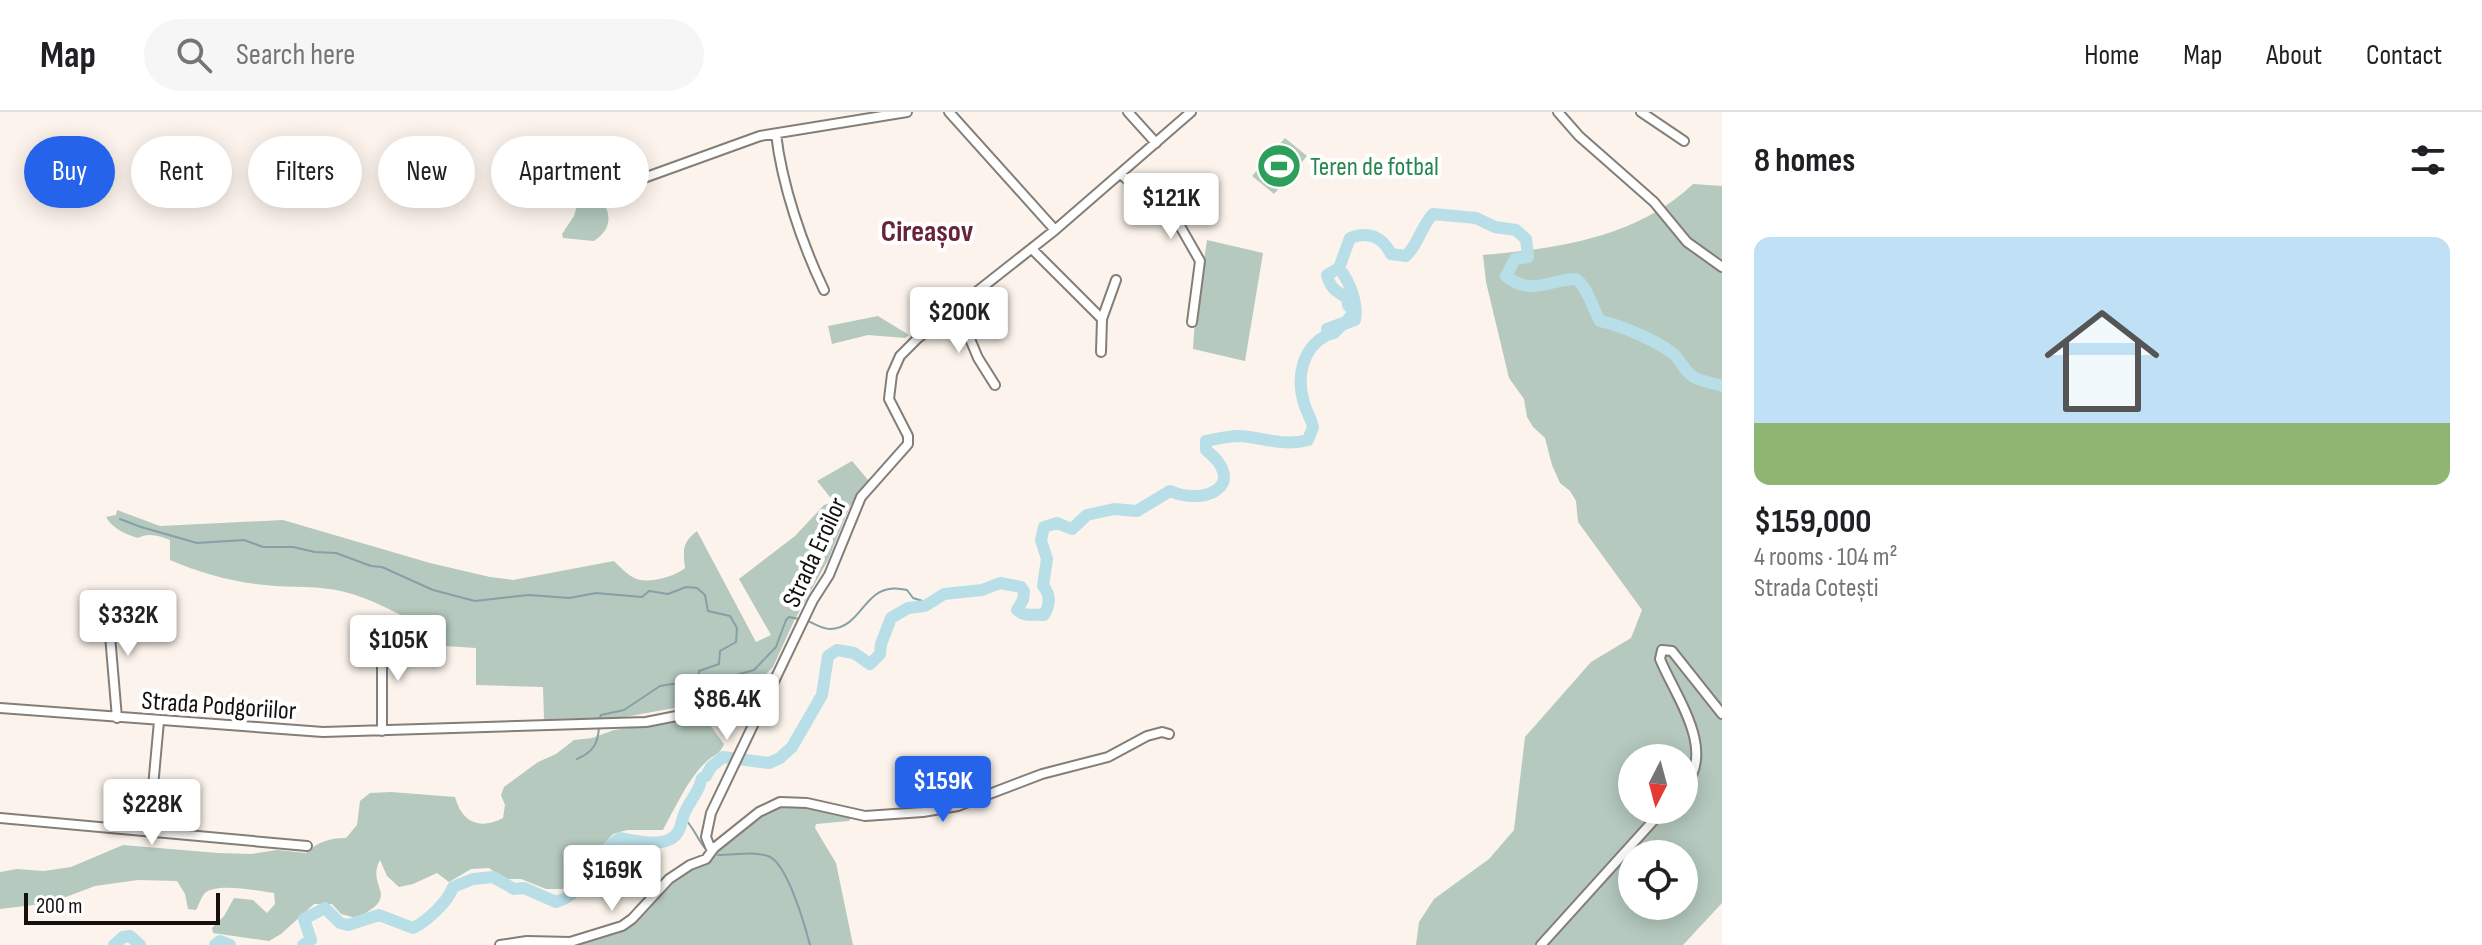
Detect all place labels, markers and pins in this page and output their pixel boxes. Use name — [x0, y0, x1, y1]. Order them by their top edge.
sports icon: Teren de fotbal — [1255, 142, 1303, 190]
place label: Teren de fotbal — [1310, 152, 1439, 183]
pin: $121K — [1115, 173, 1227, 241]
pin: $200K — [903, 287, 1015, 355]
pin: $332K — [72, 590, 184, 658]
pin: $105K — [342, 615, 454, 683]
pin: $86.4K — [662, 674, 792, 742]
pin: $159K — [887, 756, 999, 824]
pin: $228K — [96, 779, 208, 847]
pin: $169K — [556, 845, 668, 913]

